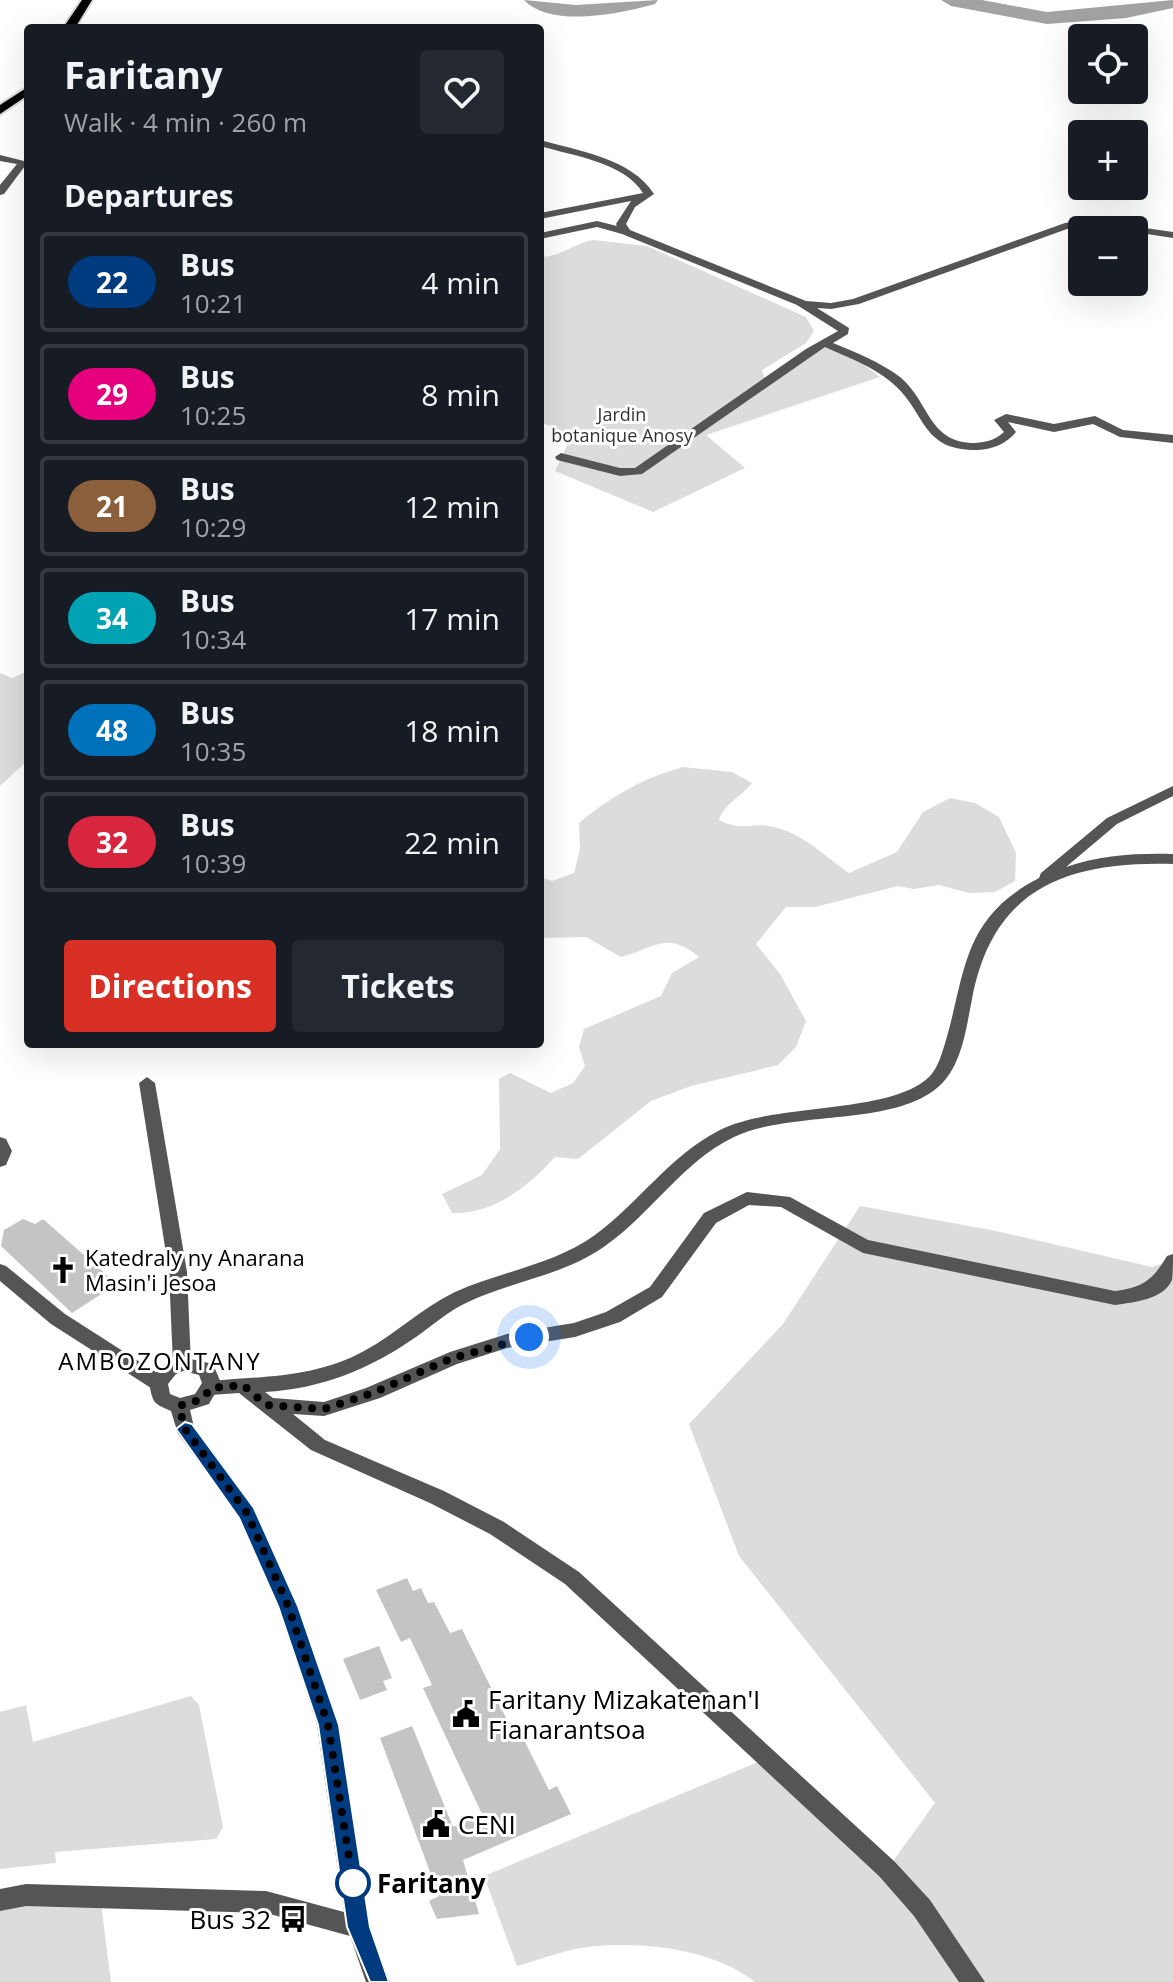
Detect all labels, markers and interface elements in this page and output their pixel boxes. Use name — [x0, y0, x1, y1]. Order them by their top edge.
map controls — [1068, 24, 1148, 296]
button: locate — [1068, 24, 1148, 104]
text: Faritany — [64, 48, 223, 100]
button: heart — [420, 50, 504, 134]
text: Walk · 4 min · 260 m — [64, 104, 307, 140]
button: + — [1068, 120, 1148, 200]
text: Departures — [64, 175, 234, 216]
button: − — [1068, 216, 1148, 296]
text: Bus — [180, 244, 235, 285]
text: 4 min — [421, 262, 500, 303]
text: 22 — [96, 263, 128, 301]
text: 10:21 — [180, 285, 246, 321]
text: Bus — [180, 356, 235, 397]
text: 8 min — [421, 374, 500, 415]
text: 29 — [96, 375, 128, 413]
text: 10:25 — [180, 397, 246, 433]
park label: Jardin botanique Anosy — [551, 402, 694, 447]
text: Bus — [180, 468, 235, 509]
text: 12 min — [404, 486, 500, 527]
text: 21 — [96, 487, 128, 525]
text: 10:29 — [180, 509, 246, 545]
text: Bus — [180, 580, 235, 621]
text: 17 min — [404, 598, 500, 639]
text: 34 — [96, 599, 128, 637]
text: 10:34 — [180, 621, 246, 657]
text: Bus — [180, 692, 235, 733]
text: 18 min — [404, 710, 500, 751]
text: 48 — [96, 711, 128, 749]
text: 10:35 — [180, 733, 246, 769]
text: Bus — [180, 804, 235, 845]
text: 22 min — [404, 822, 500, 863]
text: 32 — [96, 823, 128, 861]
text: 10:39 — [180, 845, 246, 881]
button: Directions — [64, 940, 276, 1032]
button: Tickets — [292, 940, 504, 1032]
place label: Katedraly ny Anarana Masin'i Jesoa — [85, 1242, 305, 1297]
church icon: Katedraly ny Anarana Masin'i Jesoa — [48, 1255, 78, 1285]
your location — [509, 1317, 549, 1357]
district label: AMBOZONTANY — [58, 1344, 262, 1377]
place label: Faritany Mizakatenan'I Fianarantsoa — [488, 1681, 760, 1747]
public building icon: Faritany Mizakatenan'I Fianarantsoa — [451, 1699, 481, 1729]
place label: CENI — [458, 1806, 516, 1842]
public building icon: CENI — [421, 1809, 451, 1839]
place label: Faritany — [377, 1865, 486, 1901]
marker: Faritany — [336, 1866, 370, 1900]
place label: Bus 32 — [189, 1901, 271, 1937]
bus stop icon: Bus 32 — [278, 1904, 308, 1934]

